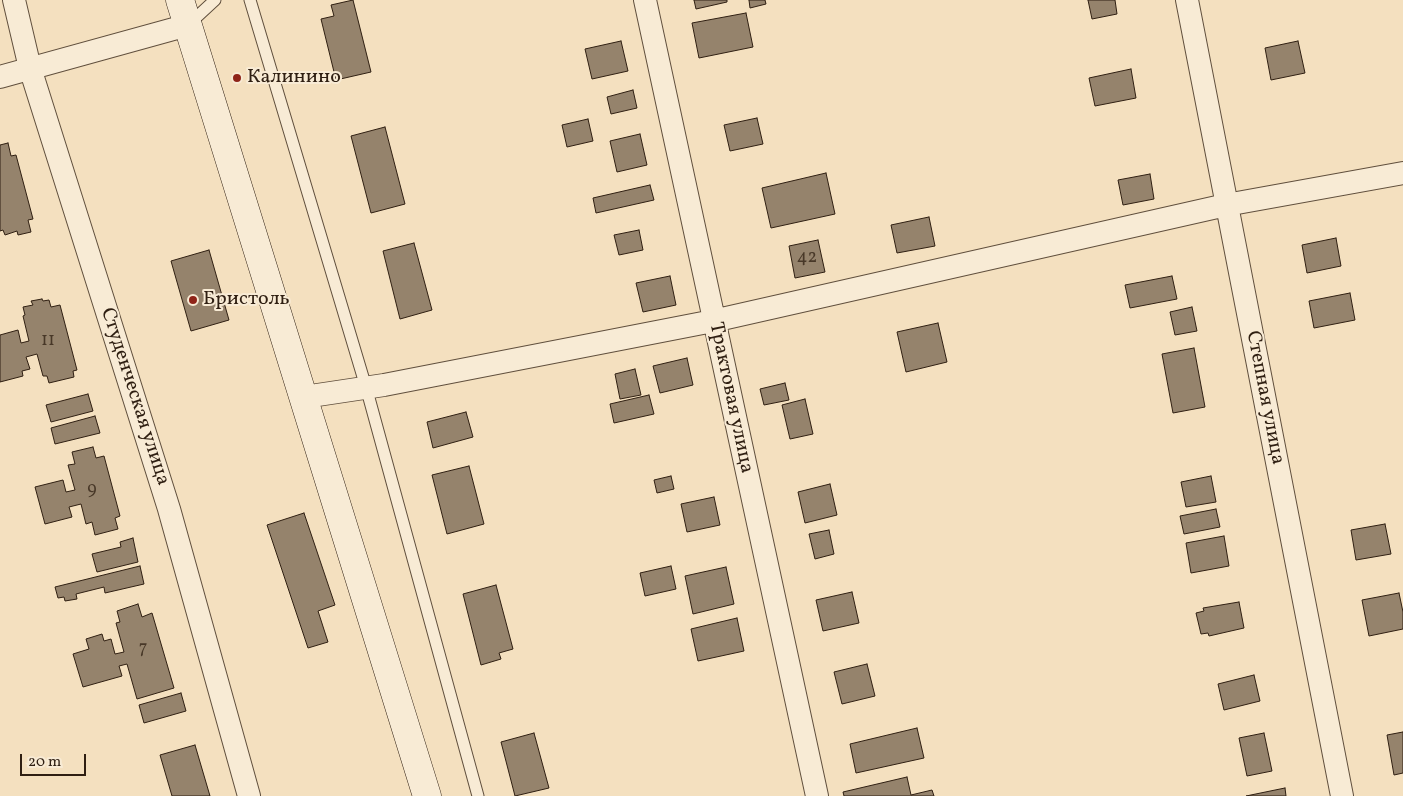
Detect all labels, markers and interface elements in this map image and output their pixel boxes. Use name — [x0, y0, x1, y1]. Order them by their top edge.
place label: Калинино — [247, 66, 341, 90]
marker: Калинино — [231, 72, 243, 84]
house number: 42 — [797, 248, 817, 270]
place label: Бристоль — [203, 288, 290, 312]
marker: Бристоль — [187, 294, 199, 306]
street label: Студенческая улица — [94, 305, 174, 489]
street label: Трактовая улица — [702, 320, 758, 476]
street label: Степная улица — [1239, 329, 1289, 467]
house number: 11 — [41, 331, 55, 353]
house number: 9 — [87, 480, 97, 502]
house number: 7 — [139, 639, 147, 661]
scale bar — [22, 744, 89, 776]
text: 20 m — [28, 752, 61, 773]

